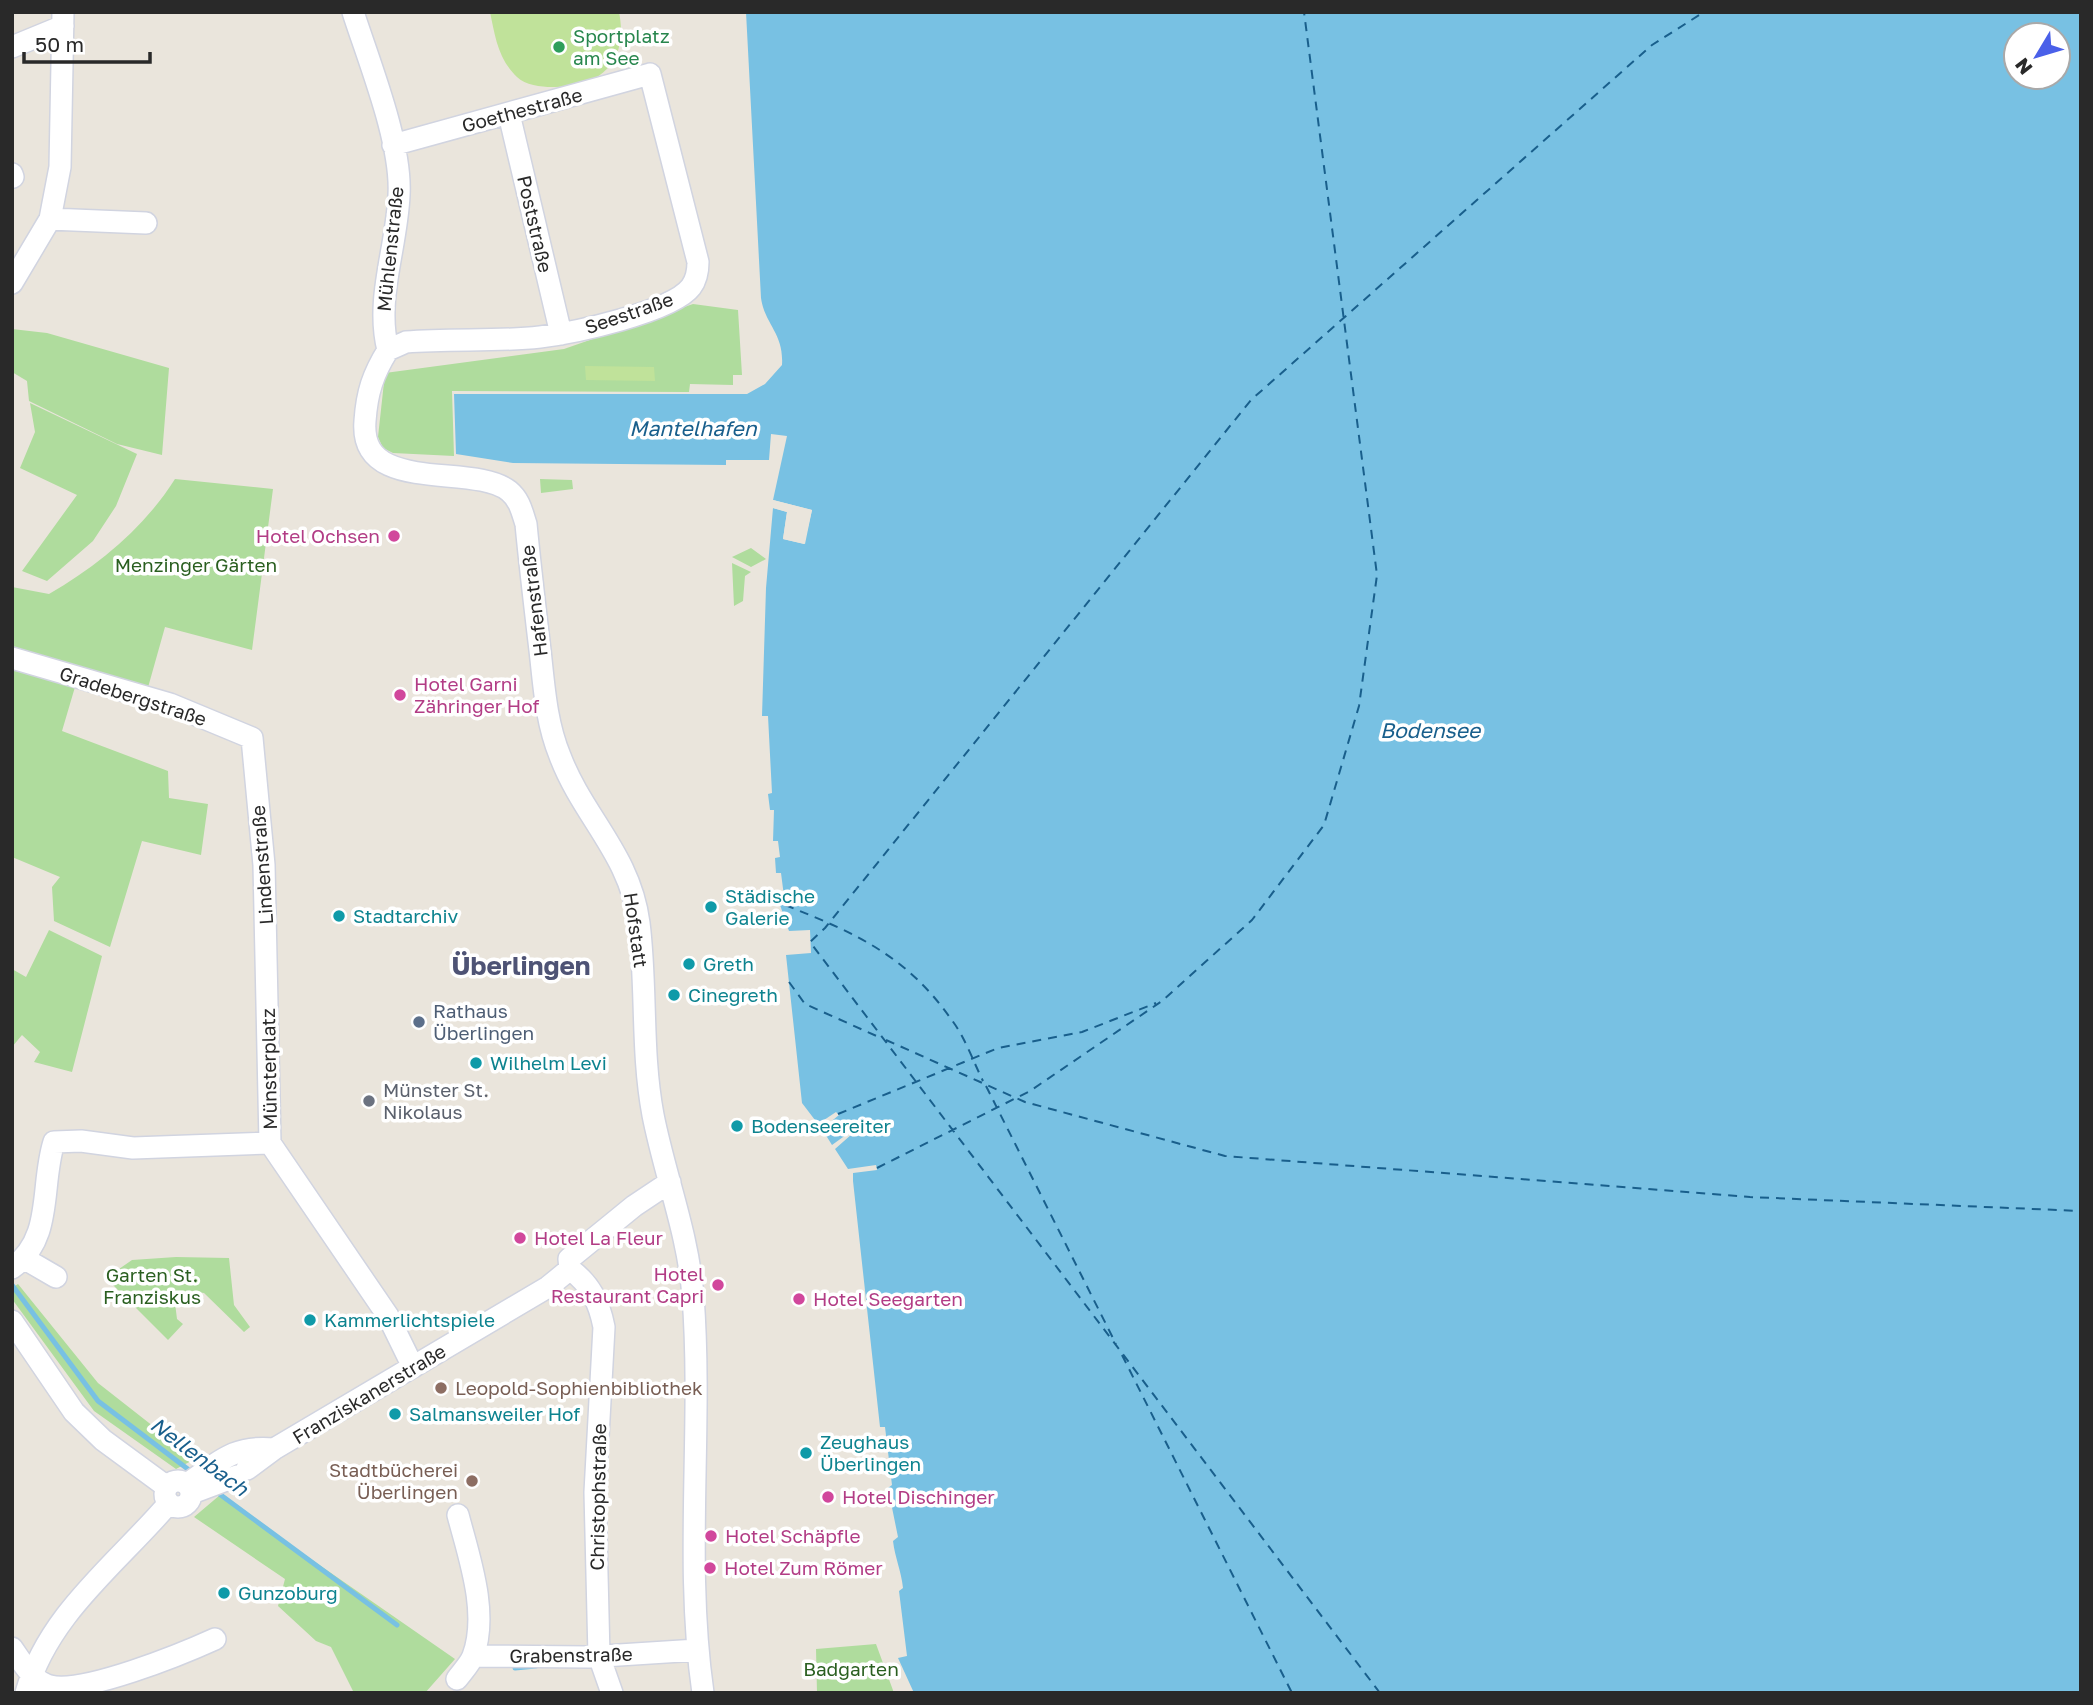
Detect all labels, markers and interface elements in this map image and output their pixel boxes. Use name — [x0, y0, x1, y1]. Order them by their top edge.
scale bar — [24, 21, 150, 65]
north arrow — [2002, 21, 2072, 91]
place label: Sportplatz am See — [573, 24, 670, 69]
text: 50 m — [35, 31, 84, 57]
marker: Sportplatz am See — [551, 39, 567, 55]
text: N — [2010, 54, 2037, 80]
street label: Goethestraße — [459, 82, 585, 137]
street label: Poststraße — [513, 173, 558, 275]
street label: Mühlenstraße — [371, 185, 408, 313]
street label: Seestraße — [582, 287, 676, 338]
water label: Mantelhafen — [629, 415, 758, 441]
place label: Hotel Ochsen — [256, 524, 380, 547]
marker: Hotel Ochsen — [386, 528, 402, 544]
street label: Hafenstraße — [515, 544, 552, 658]
park label: Menzinger Gärten — [115, 553, 277, 576]
street label: Gradebergstraße — [57, 661, 210, 730]
place label: Hotel Garni Zähringer Hof — [414, 672, 540, 717]
marker: Hotel Garni Zähringer Hof — [392, 687, 408, 703]
water label: Bodensee — [1380, 717, 1482, 743]
street label: Lindenstraße — [246, 805, 277, 926]
place label: Städische Galerie — [725, 884, 815, 929]
street label: Hofstatt — [620, 891, 653, 969]
marker: Städische Galerie — [703, 899, 719, 915]
place label: Stadtarchiv — [353, 904, 458, 927]
marker: Stadtarchiv — [331, 908, 347, 924]
district label: Überlingen — [451, 950, 591, 981]
place label: Greth — [703, 952, 754, 975]
marker: Greth — [681, 956, 697, 972]
place label: Cinegreth — [688, 983, 778, 1006]
marker: Cinegreth — [666, 987, 682, 1003]
place label: Rathaus Überlingen — [433, 999, 534, 1044]
street label: Münsterplatz — [256, 1008, 281, 1130]
marker: Rathaus Überlingen — [411, 1014, 427, 1030]
place label: Wilhelm Levi — [490, 1051, 607, 1074]
marker: Wilhelm Levi — [468, 1055, 484, 1071]
place label: Münster St. Nikolaus — [383, 1078, 489, 1123]
marker: Münster St. Nikolaus — [361, 1093, 377, 1109]
place label: Bodenseereiter — [751, 1114, 892, 1137]
marker: Bodenseereiter — [729, 1118, 745, 1134]
place label: Hotel La Fleur — [534, 1226, 664, 1249]
marker: Hotel La Fleur — [512, 1230, 528, 1246]
place label: Hotel Restaurant Capri — [551, 1262, 704, 1307]
park label: Garten St. Franziskus — [103, 1263, 201, 1308]
marker: Hotel Restaurant Capri — [710, 1277, 726, 1293]
place label: Hotel Seegarten — [813, 1287, 963, 1310]
marker: Hotel Seegarten — [791, 1291, 807, 1307]
place label: Kammerlichtspiele — [324, 1308, 495, 1331]
marker: Kammerlichtspiele — [302, 1312, 318, 1328]
street label: Franziskanerstraße — [288, 1339, 450, 1448]
place label: Leopold-Sophienbibliothek — [455, 1376, 703, 1399]
marker: Leopold-Sophienbibliothek — [433, 1380, 449, 1396]
place label: Salmansweiler Hof — [409, 1402, 580, 1425]
marker: Salmansweiler Hof — [387, 1406, 403, 1422]
water label: Nellenbach — [146, 1411, 254, 1502]
street label: Christophstraße — [585, 1423, 610, 1571]
place label: Zeughaus Überlingen — [820, 1430, 921, 1475]
marker: Zeughaus Überlingen — [798, 1445, 814, 1461]
place label: Stadtbücherei Überlingen — [329, 1458, 458, 1503]
marker: Stadtbücherei Überlingen — [464, 1473, 480, 1489]
place label: Hotel Dischinger — [842, 1485, 995, 1508]
marker: Hotel Dischinger — [820, 1489, 836, 1505]
place label: Hotel Schäpfle — [725, 1524, 861, 1547]
marker: Hotel Schäpfle — [703, 1528, 719, 1544]
place label: Hotel Zum Römer — [724, 1556, 883, 1579]
marker: Hotel Zum Römer — [702, 1560, 718, 1576]
place label: Gunzoburg — [238, 1581, 338, 1604]
marker: Gunzoburg — [216, 1585, 232, 1601]
street label: Grabenstraße — [509, 1642, 633, 1667]
park label: Badgarten — [803, 1657, 899, 1680]

